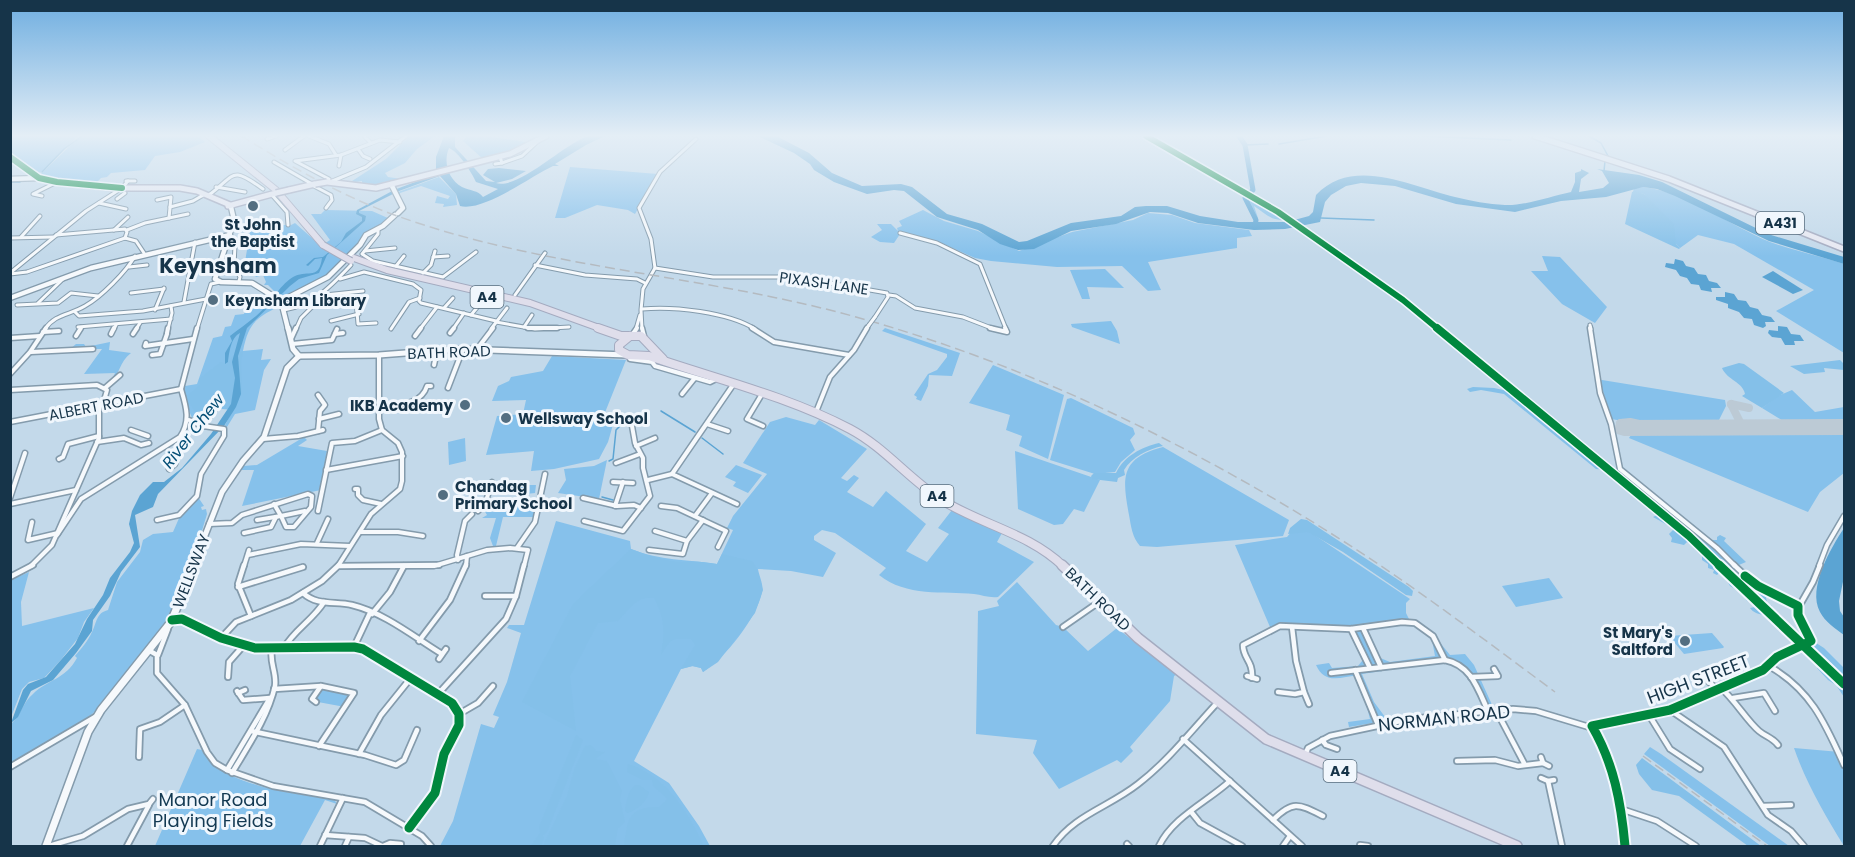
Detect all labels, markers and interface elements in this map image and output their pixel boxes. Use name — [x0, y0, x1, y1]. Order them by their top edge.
marker: St John the Baptist — [246, 199, 260, 213]
road number: A431 — [1756, 212, 1804, 234]
place label: St John the Baptist — [211, 214, 295, 252]
district label: Keynsham — [159, 251, 277, 280]
street label: PIXASH LANE — [778, 266, 870, 300]
road number: A4 — [470, 286, 504, 308]
place label: Keynsham Library — [225, 290, 367, 311]
marker: Keynsham Library — [206, 293, 220, 307]
street label: BATH ROAD — [407, 340, 491, 364]
street label: ALBERT ROAD — [47, 386, 145, 426]
water label: River Chew — [157, 388, 230, 473]
place label: IKB Academy — [350, 395, 454, 416]
marker: IKB Academy — [458, 398, 472, 412]
place label: Wellsway School — [518, 408, 648, 429]
marker: Wellsway School — [499, 411, 513, 425]
place label: Chandag Primary School — [455, 476, 572, 514]
road number: A4 — [920, 485, 954, 507]
marker: Chandag Primary School — [436, 488, 450, 502]
street label: WELLSWAY — [167, 531, 215, 611]
street label: BATH ROAD — [1061, 562, 1135, 636]
place label: St Mary's Saltford — [1603, 622, 1673, 660]
marker: St Mary's Saltford — [1678, 634, 1692, 648]
street label: HIGH STREET — [1643, 648, 1753, 710]
street label: NORMAN ROAD — [1377, 699, 1511, 737]
road number: A4 — [1324, 760, 1356, 782]
park label: Manor Road Playing Fields — [153, 787, 273, 833]

